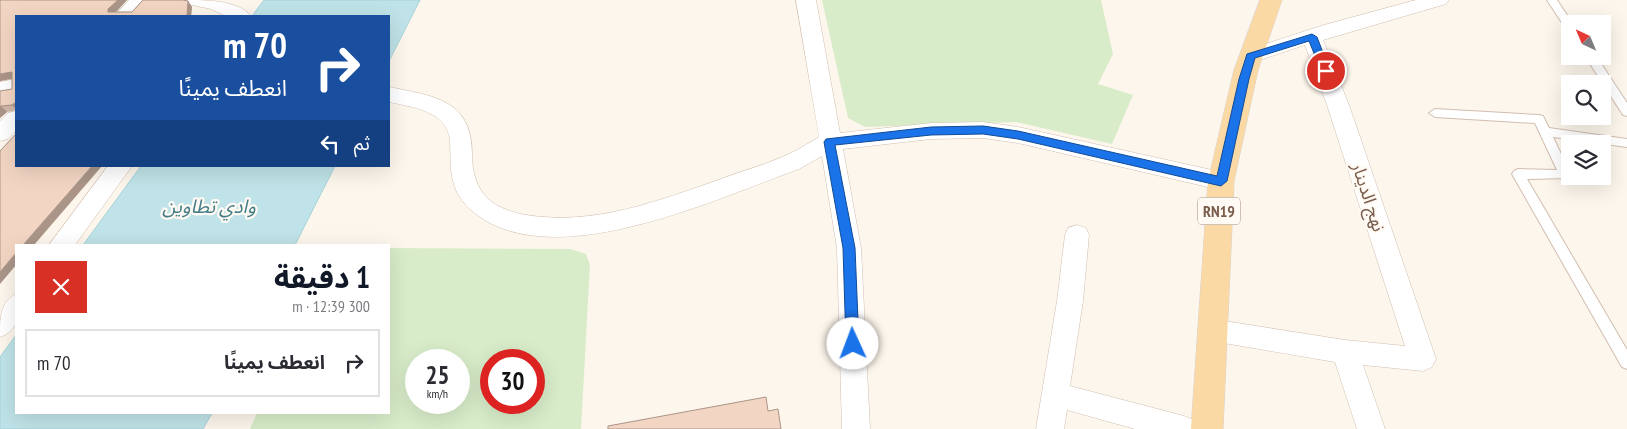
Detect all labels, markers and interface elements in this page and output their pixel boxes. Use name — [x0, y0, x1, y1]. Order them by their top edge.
north arrow — [1561, 15, 1611, 65]
map controls — [1561, 15, 1611, 185]
text: 70 m — [223, 22, 287, 68]
icon: right — [305, 35, 370, 100]
pin — [1305, 50, 1347, 92]
icon: arrive — [1312, 57, 1340, 85]
text: انعطف يمينًا — [178, 74, 287, 102]
button: search — [1561, 75, 1611, 125]
icon: left — [316, 130, 344, 158]
text: ثم — [354, 131, 370, 155]
button: layers — [1561, 135, 1611, 185]
street label: نهج الدينار — [1345, 159, 1391, 235]
water label: وادي تطاوين — [162, 194, 256, 221]
road number: RN19 — [1198, 198, 1240, 225]
text: 1 دقيقة — [274, 257, 370, 296]
button: close — [35, 261, 87, 313]
text: 300 m · 12:39 — [292, 296, 370, 316]
position arrow — [826, 317, 878, 369]
icon: right — [340, 349, 368, 377]
speed limit sign: 30 — [480, 349, 545, 414]
text: انعطف يمينًا — [224, 350, 325, 374]
text: 70 m — [37, 351, 71, 375]
text: 25 — [426, 359, 449, 391]
text: km/h — [427, 386, 448, 401]

